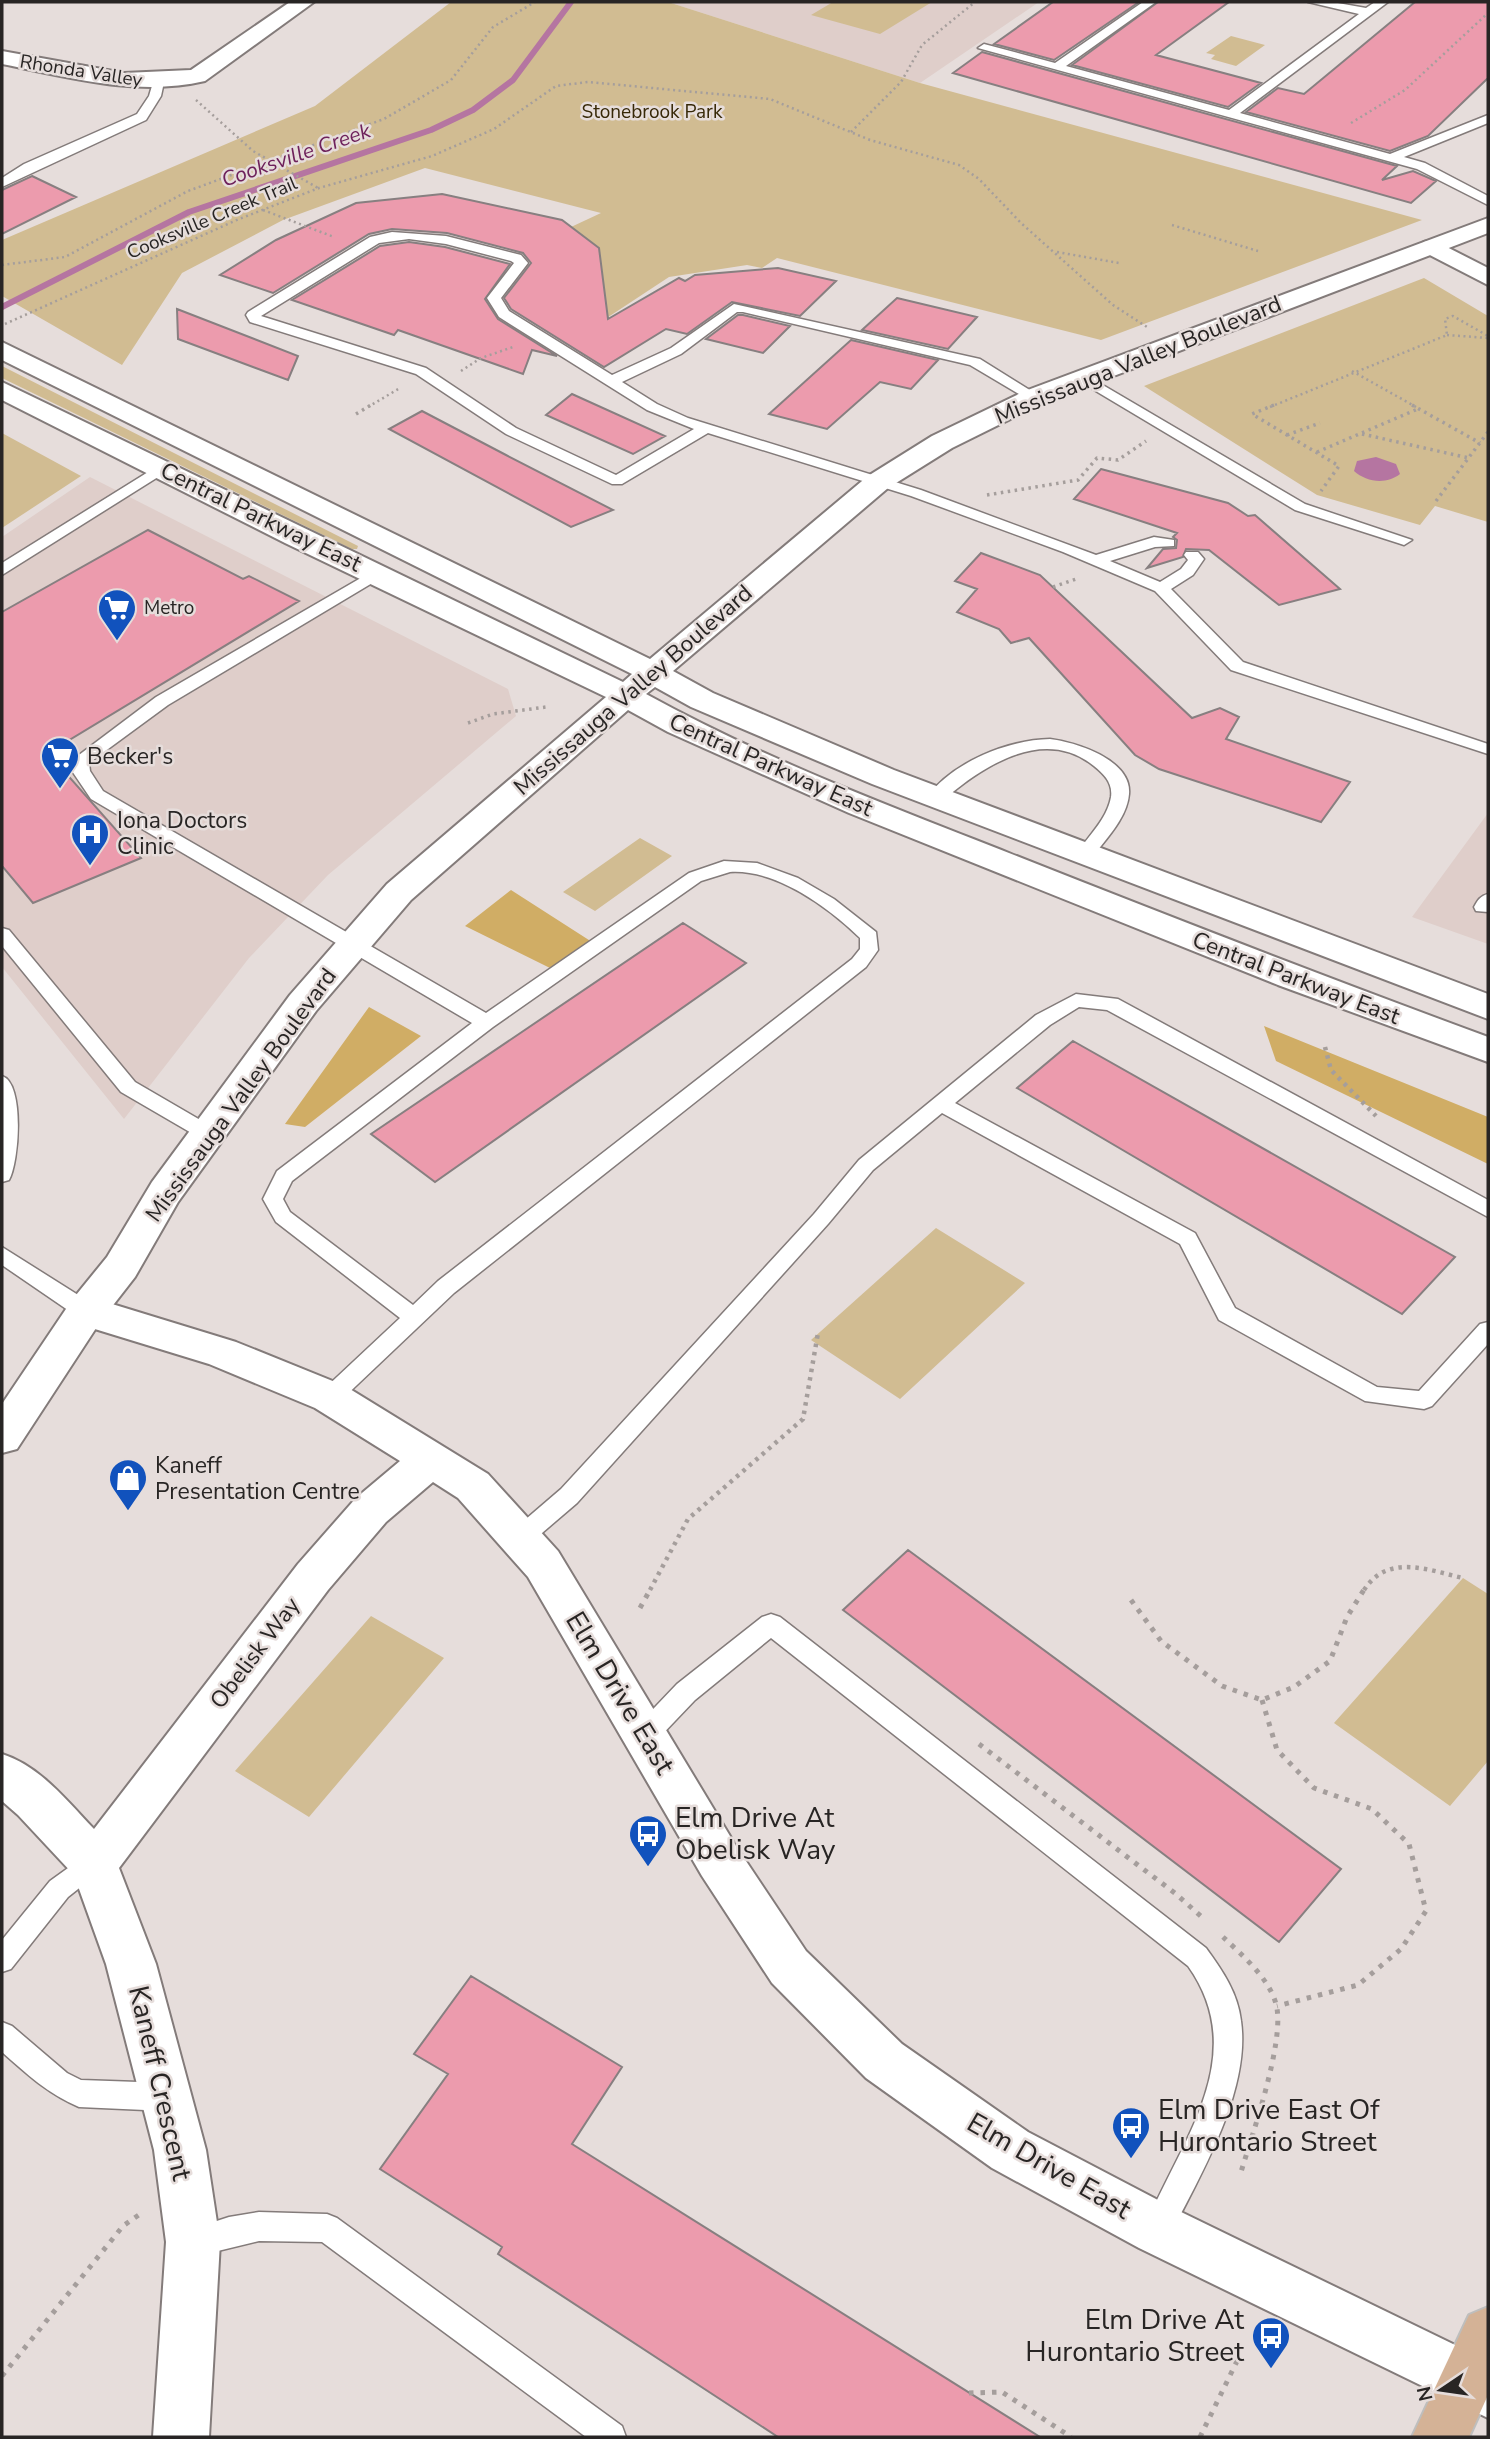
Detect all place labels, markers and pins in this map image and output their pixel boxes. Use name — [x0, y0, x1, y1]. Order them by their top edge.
supermarket icon: Metro — [96, 587, 138, 642]
place label: Metro — [144, 595, 194, 621]
supermarket icon: Becker's — [39, 735, 81, 790]
place label: Becker's — [87, 741, 173, 772]
place label: Iona Doctors Clinic — [117, 805, 247, 862]
hospital icon: Iona Doctors Clinic — [69, 812, 111, 867]
place label: Kaneff Presentation Centre — [155, 1450, 360, 1507]
shop icon: Kaneff Presentation Centre — [107, 1457, 149, 1512]
place label: Elm Drive At Obelisk Way — [675, 1799, 836, 1869]
bus stop icon: Elm Drive At Obelisk Way — [627, 1813, 669, 1868]
place label: Elm Drive East Of Hurontario Street — [1158, 2091, 1380, 2161]
bus stop icon: Elm Drive East Of Hurontario Street — [1110, 2105, 1152, 2160]
place label: Elm Drive At Hurontario Street — [1025, 2301, 1244, 2371]
bus stop icon: Elm Drive At Hurontario Street — [1250, 2315, 1292, 2370]

